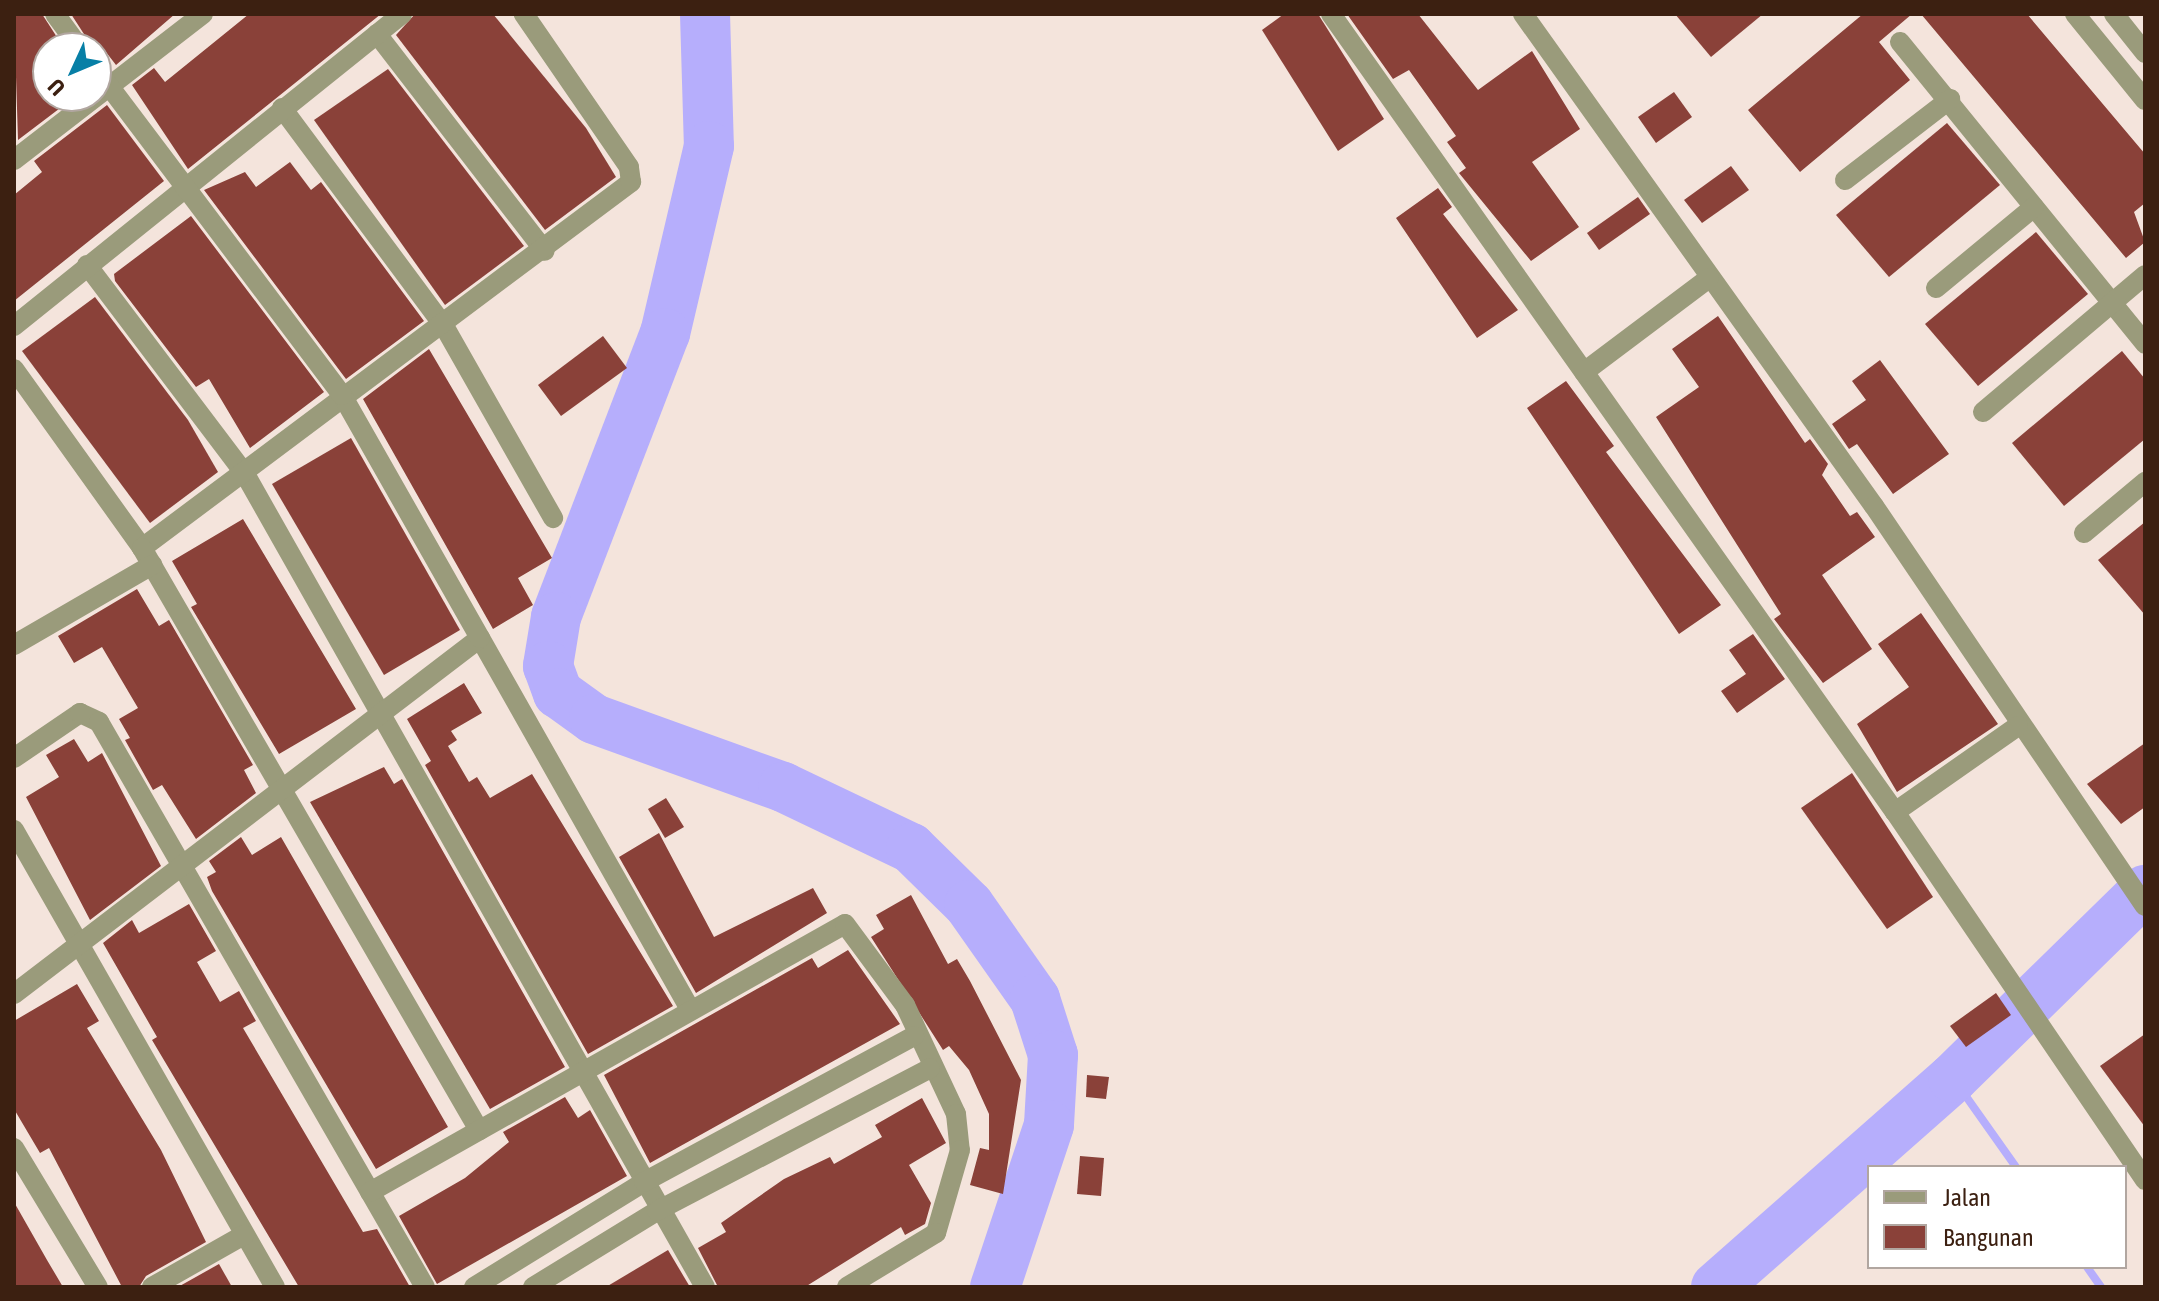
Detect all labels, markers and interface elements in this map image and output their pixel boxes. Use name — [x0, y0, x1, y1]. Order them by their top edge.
north arrow — [32, 32, 112, 112]
text: U — [42, 74, 70, 101]
legend — [1867, 1165, 2127, 1269]
text: Jalan — [1943, 1184, 1991, 1211]
text: Bangunan — [1943, 1224, 2034, 1251]

